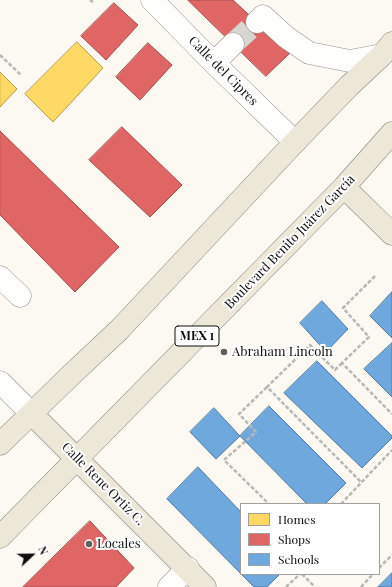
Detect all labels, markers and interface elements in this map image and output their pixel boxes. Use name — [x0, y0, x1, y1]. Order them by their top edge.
street label: Calle del Cipres — [185, 33, 261, 109]
street label: Boulevard Benito Juárez García — [222, 172, 358, 312]
road number: MEX 1 — [175, 326, 219, 346]
place label: Abraham Lincoln — [232, 344, 333, 360]
marker: Abraham Lincoln — [219, 347, 229, 357]
street label: Calle Rene Ortiz C. — [58, 439, 148, 529]
legend — [240, 503, 380, 575]
text: Homes — [278, 511, 316, 527]
text: Shops — [278, 531, 310, 547]
north arrow — [12, 535, 52, 575]
place label: Locales — [97, 536, 141, 552]
marker: Locales — [84, 539, 94, 549]
text: N — [35, 544, 52, 557]
text: Schools — [278, 551, 319, 567]

